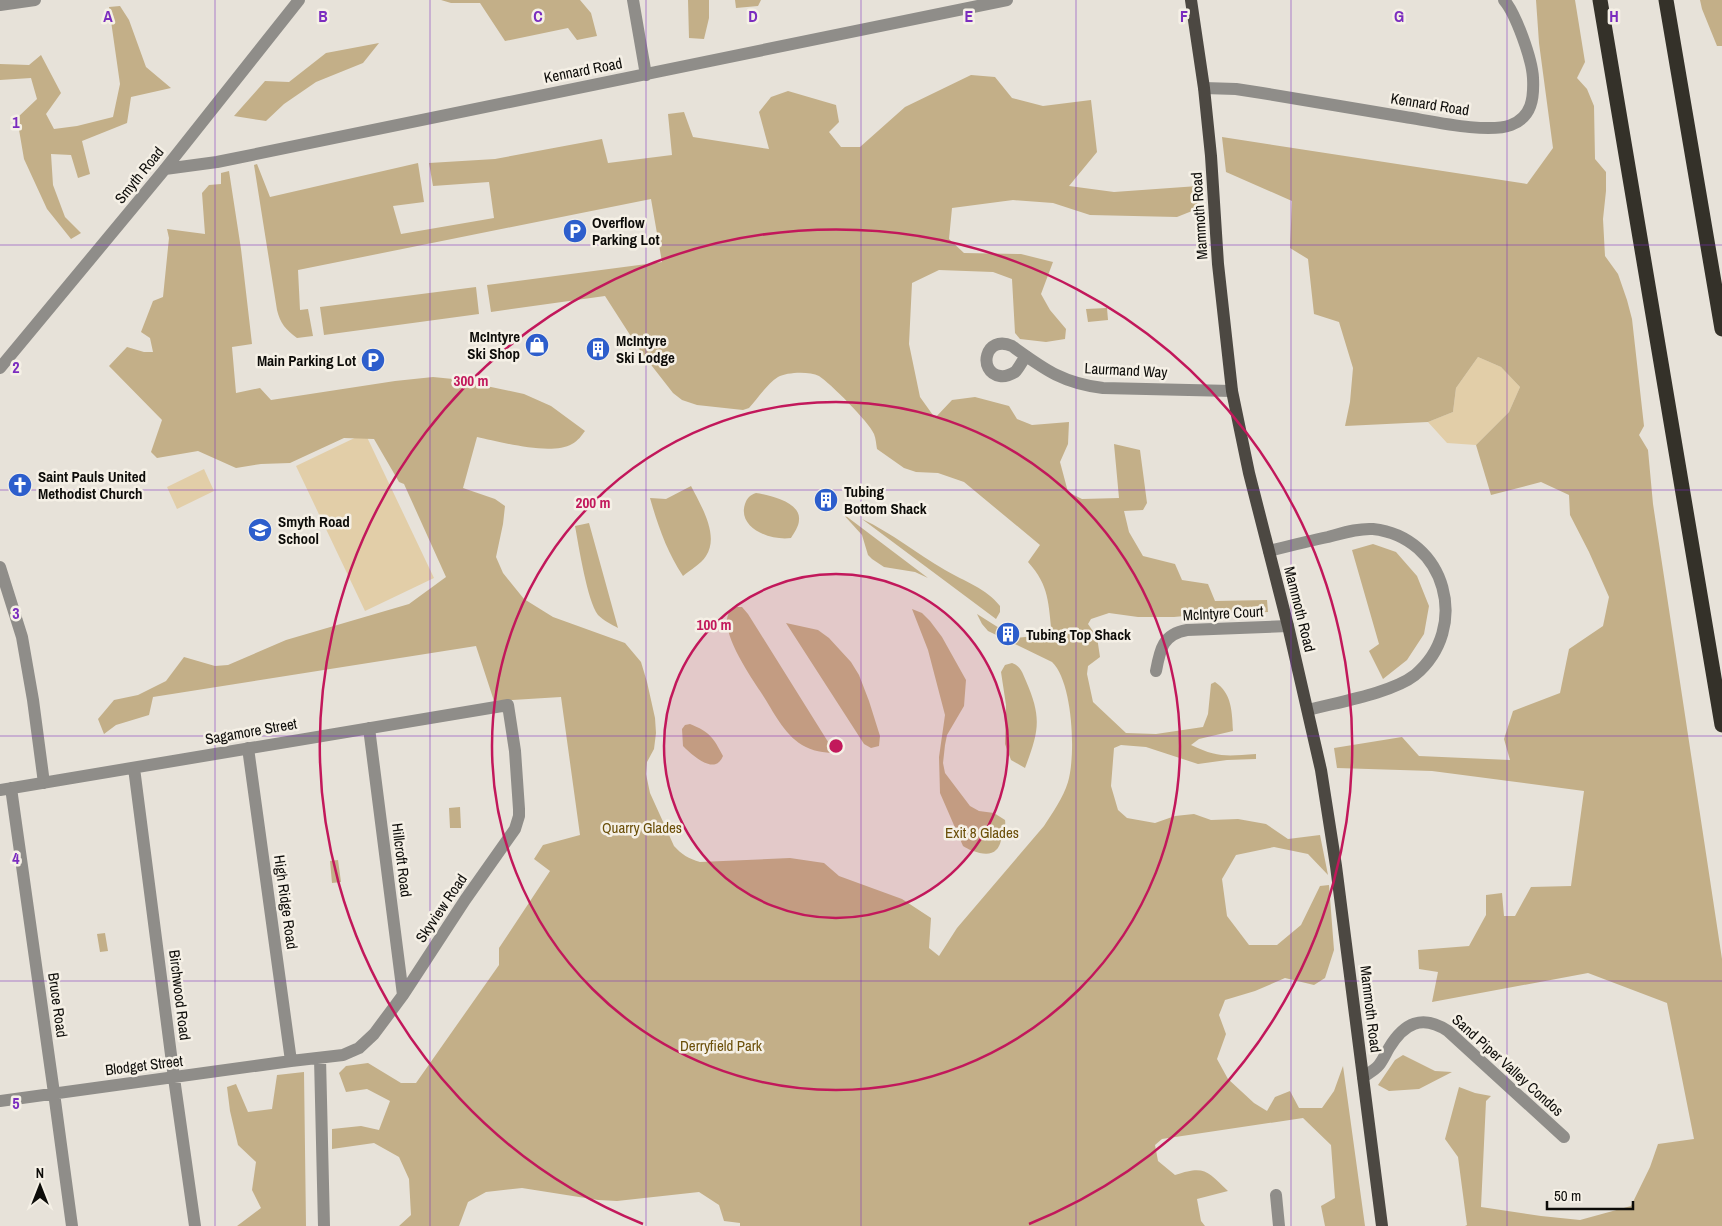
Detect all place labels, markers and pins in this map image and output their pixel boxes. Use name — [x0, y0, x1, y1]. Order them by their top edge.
place label: Overflow Parking Lot — [592, 212, 660, 250]
parking icon: Overflow Parking Lot — [562, 218, 588, 244]
place label: McIntyre Ski Shop — [467, 326, 520, 364]
place label: McIntyre Ski Lodge — [616, 330, 675, 368]
shop icon: McIntyre Ski Shop — [524, 332, 550, 358]
building icon: McIntyre Ski Lodge — [585, 336, 611, 362]
parking icon: Main Parking Lot — [360, 347, 386, 373]
place label: Main Parking Lot — [257, 350, 356, 371]
place label: Saint Pauls United Methodist Church — [38, 466, 146, 504]
church icon: Saint Pauls United Methodist Church — [7, 472, 33, 498]
place label: Tubing Bottom Shack — [844, 481, 927, 519]
building icon: Tubing Bottom Shack — [813, 487, 839, 513]
place label: Smyth Road School — [278, 511, 350, 549]
school or university icon: Smyth Road School — [247, 517, 273, 543]
building icon: Tubing Top Shack — [995, 621, 1021, 647]
place label: Tubing Top Shack — [1026, 624, 1131, 645]
centre of rings — [827, 737, 845, 755]

